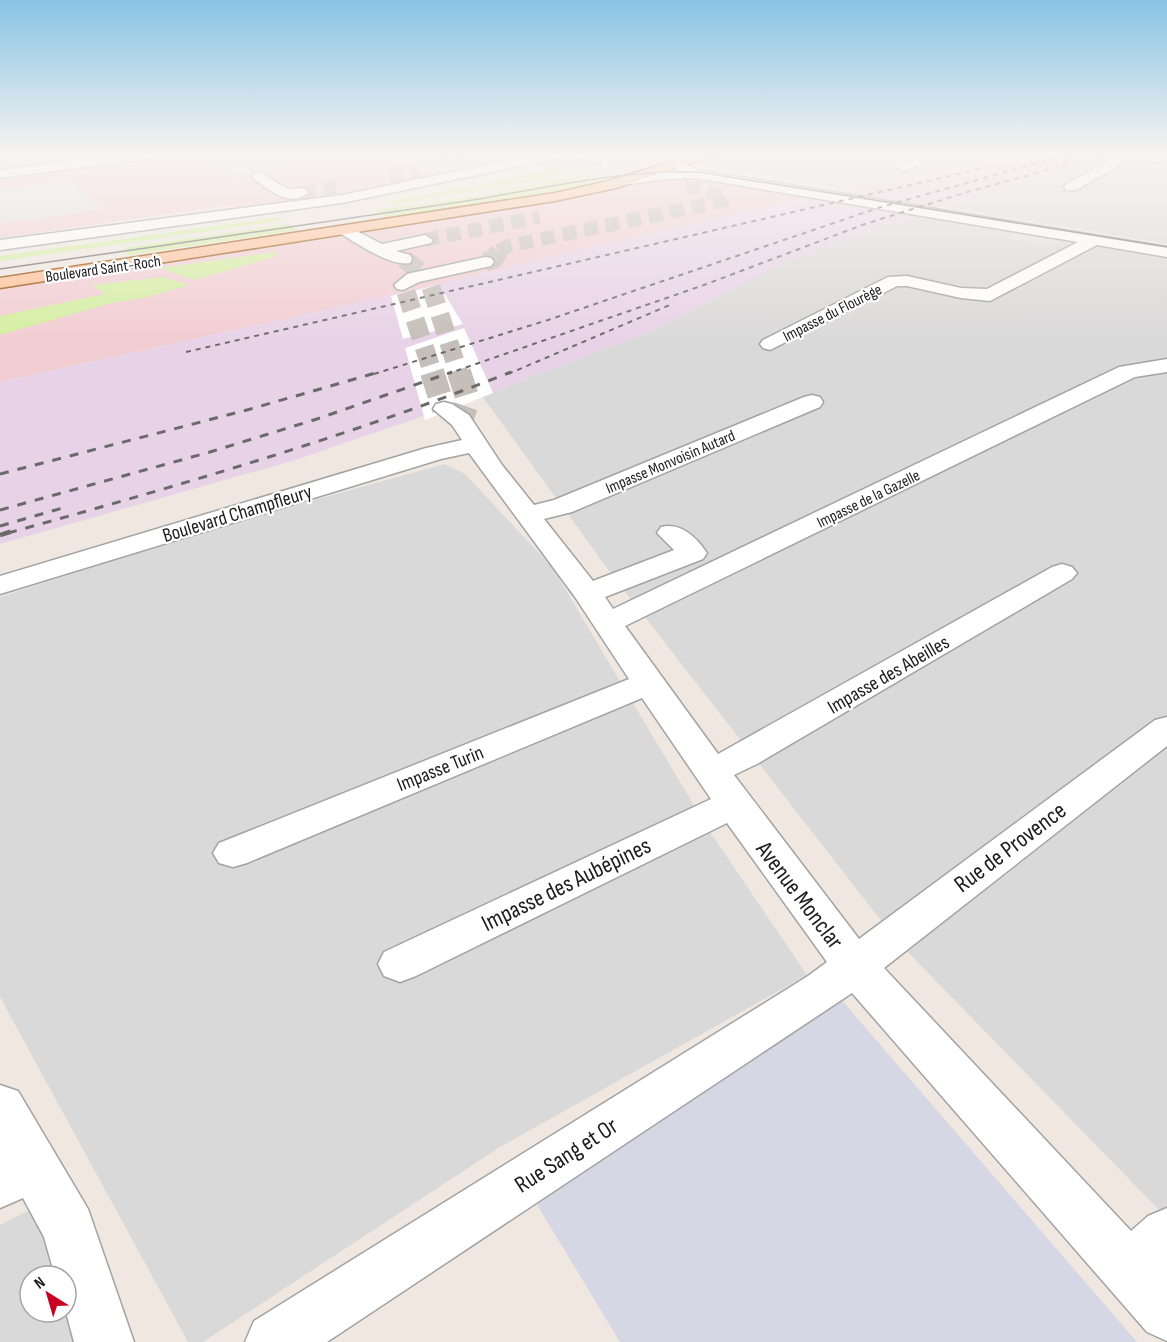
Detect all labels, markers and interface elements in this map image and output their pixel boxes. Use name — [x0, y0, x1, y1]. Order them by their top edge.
street label: Boulevard Saint-Roch — [44, 252, 162, 287]
street label: Impasse du Flourège — [780, 280, 885, 346]
street label: Impasse Monvoisin Autard — [603, 427, 738, 498]
street label: Impasse de la Gazelle — [814, 466, 923, 533]
street label: Boulevard Champfleury — [160, 480, 315, 548]
street label: Impasse des Abeilles — [823, 630, 954, 719]
street label: Impasse Turin — [394, 741, 487, 797]
street label: Rue de Provence — [949, 796, 1072, 899]
street label: Impasse des Aubépines — [477, 831, 656, 938]
street label: Avenue Monclar — [749, 835, 850, 955]
street label: Rue Sang et Or — [509, 1111, 623, 1199]
north arrow — [18, 1264, 78, 1324]
text: N — [31, 1273, 49, 1293]

